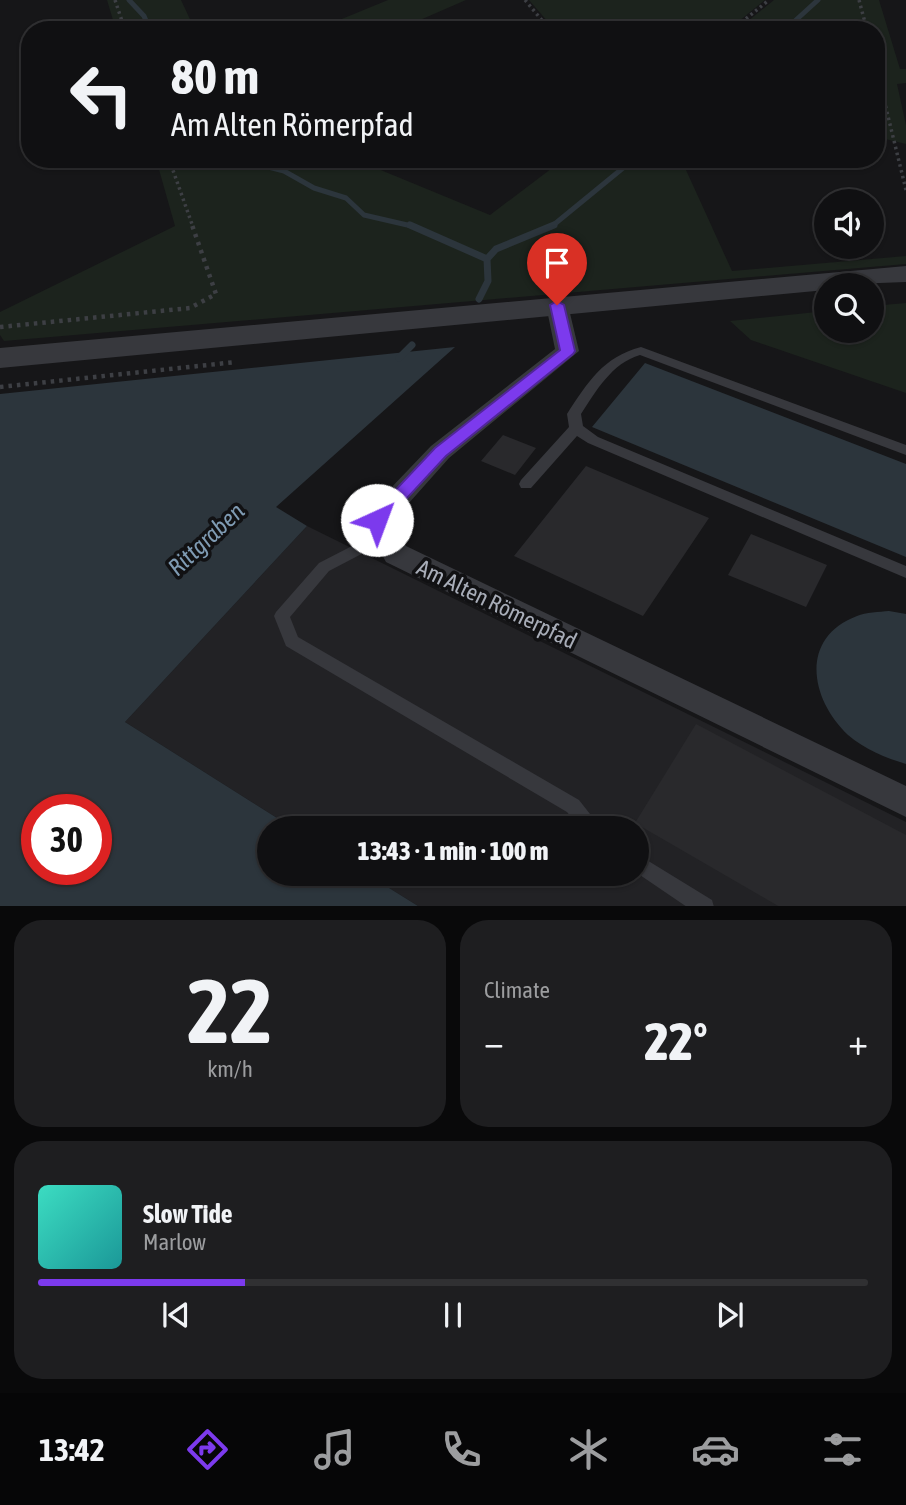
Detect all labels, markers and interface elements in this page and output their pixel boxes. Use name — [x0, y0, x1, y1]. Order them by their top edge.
text: 80 m — [171, 48, 259, 104]
icon: left — [56, 49, 147, 140]
text: Am Alten Römerpfad — [171, 106, 414, 143]
map controls — [814, 189, 884, 343]
button: sound — [814, 189, 884, 259]
pin — [527, 233, 587, 305]
icon: arrive — [538, 244, 576, 282]
button: search — [814, 273, 884, 343]
position arrow — [340, 483, 414, 557]
water label: Rittgraben — [162, 497, 250, 581]
street label: Am Alten Römerpfad — [413, 554, 581, 654]
speed limit sign: 30 — [21, 794, 112, 885]
text: 13:43 · 1 min · 100 m — [358, 836, 548, 866]
text: 22 — [187, 958, 273, 1062]
text: Climate — [484, 977, 550, 1003]
text: 22° — [644, 1011, 708, 1071]
text: − — [484, 1020, 504, 1063]
text: + — [848, 1020, 868, 1063]
text: km/h — [207, 1056, 253, 1082]
text: Slow Tide — [143, 1199, 233, 1229]
text: Marlow — [143, 1229, 206, 1255]
icon: previous — [157, 1296, 195, 1334]
icon: pause — [434, 1296, 472, 1334]
icon: next — [711, 1296, 749, 1334]
icon: directions — [183, 1425, 232, 1474]
icon: music — [310, 1425, 359, 1474]
icon: phone — [437, 1425, 486, 1474]
icon: climate — [564, 1425, 613, 1474]
icon: car — [691, 1425, 740, 1474]
icon: filters — [818, 1425, 867, 1474]
text: 13:42 — [39, 1431, 105, 1468]

